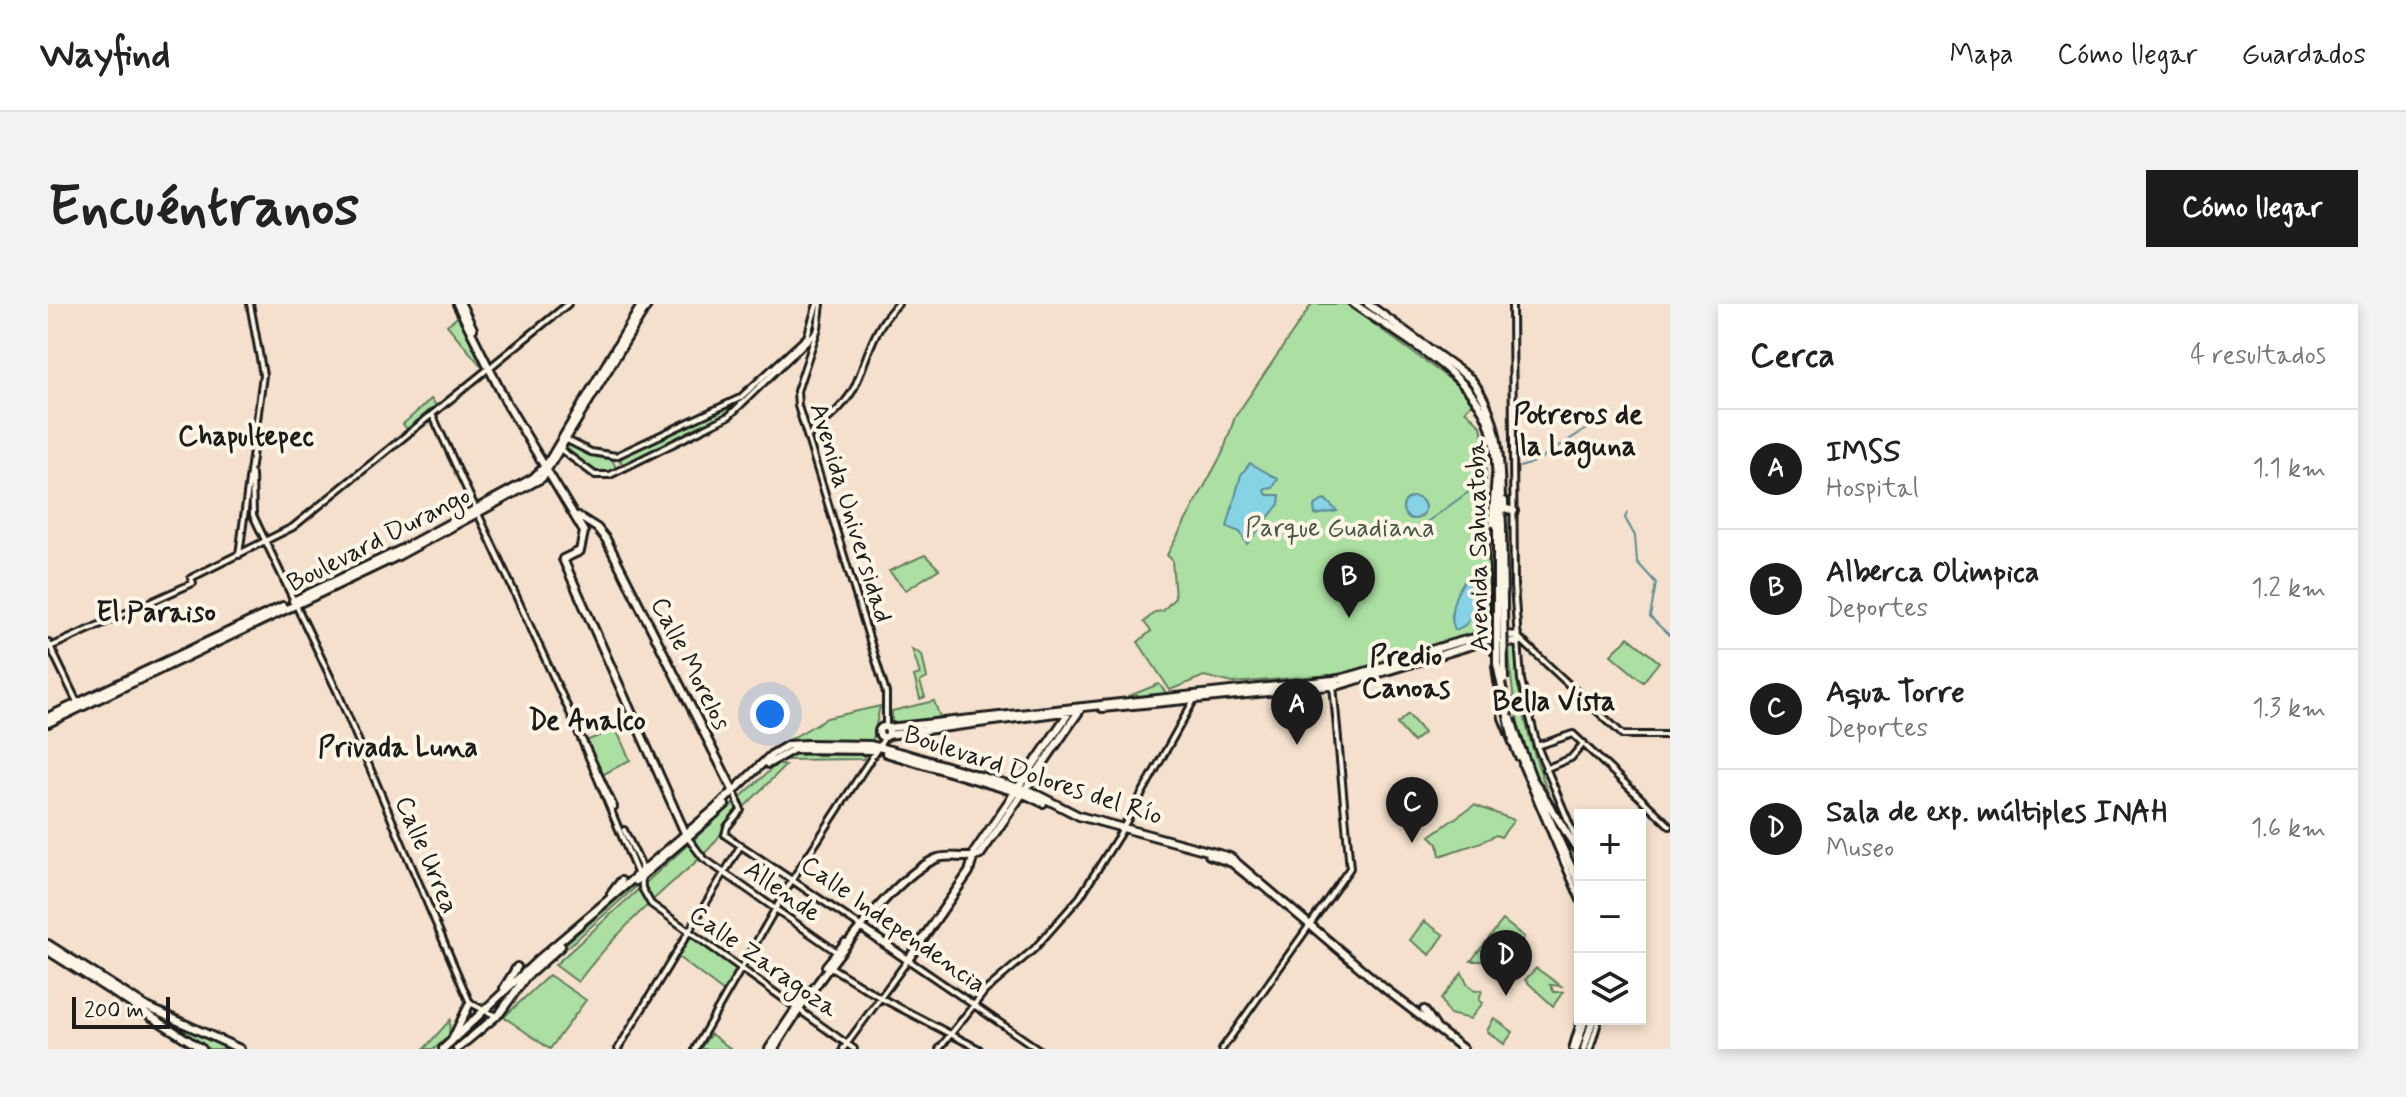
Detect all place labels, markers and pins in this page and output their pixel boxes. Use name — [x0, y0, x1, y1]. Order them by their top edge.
pin: B — [1323, 552, 1375, 618]
pin: A — [1271, 679, 1323, 745]
pin: C — [1386, 777, 1438, 843]
pin: D — [1480, 930, 1532, 996]

